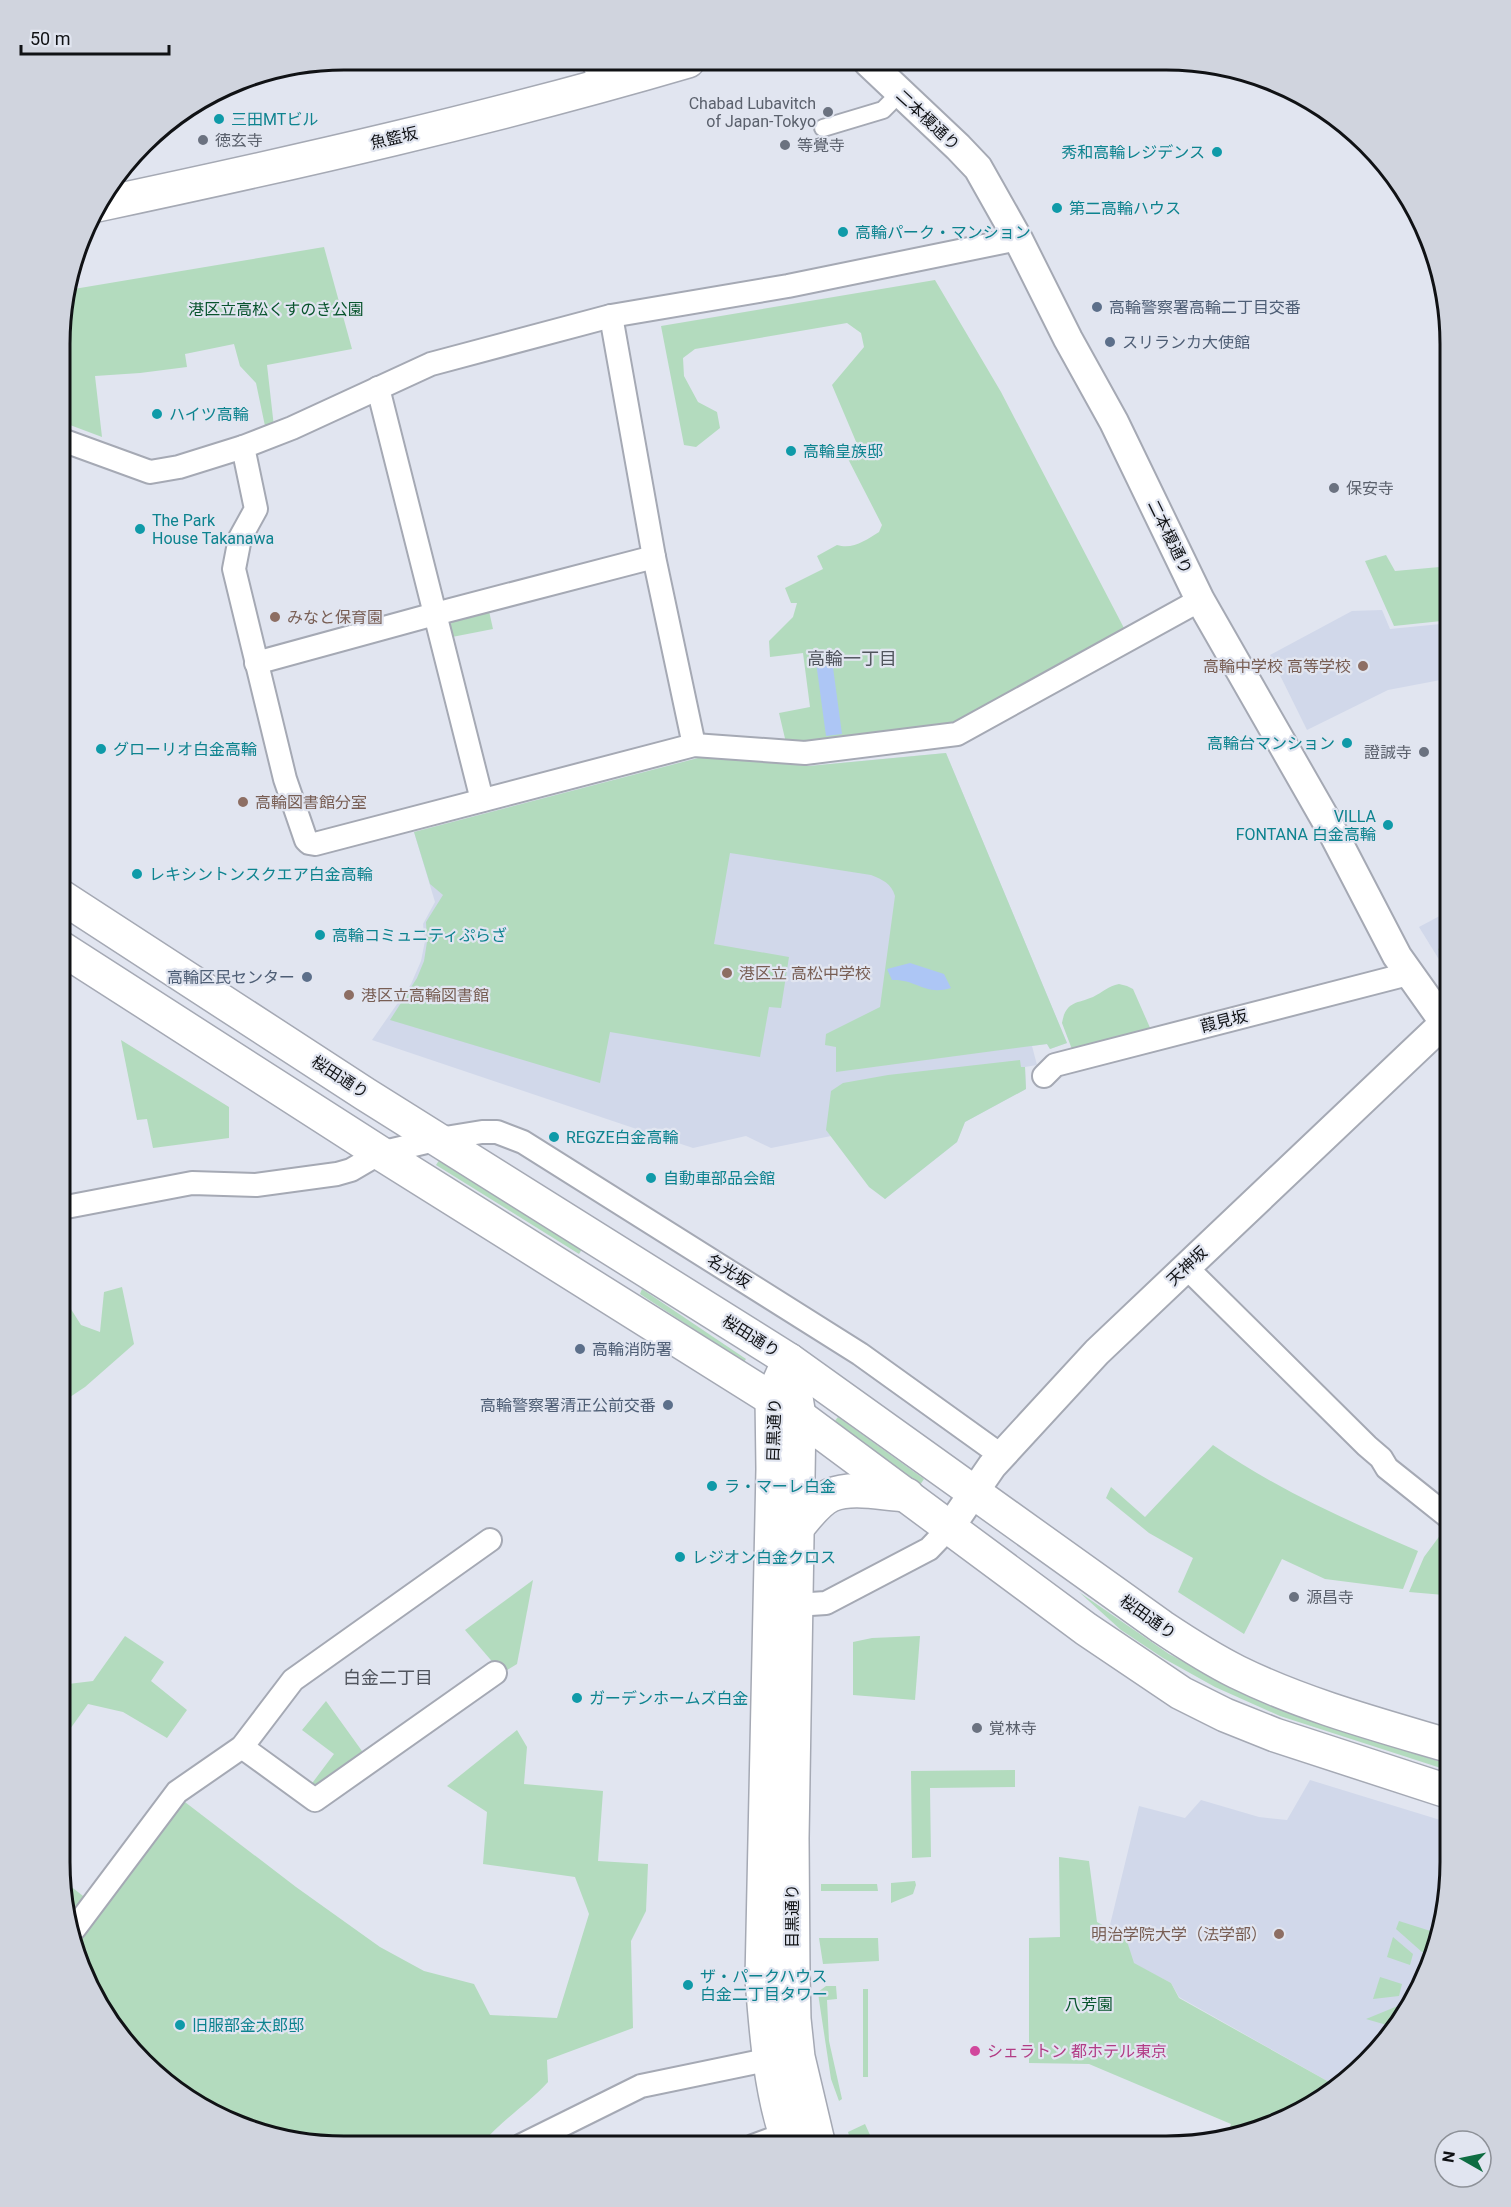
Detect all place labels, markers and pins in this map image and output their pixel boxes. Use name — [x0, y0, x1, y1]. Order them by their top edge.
place label: Chabad Lubavitch of Japan-Tokyo — [689, 94, 816, 131]
marker: Chabad Lubavitch of Japan-Tokyo — [821, 105, 835, 119]
place label: 三田MTビル — [231, 110, 318, 129]
marker: 三田MTビル — [212, 112, 226, 126]
place label: 徳玄寺 — [215, 131, 263, 150]
marker: 徳玄寺 — [196, 133, 210, 147]
place label: 等覺寺 — [797, 136, 845, 155]
marker: 等覺寺 — [778, 138, 792, 152]
place label: 秀和高輪レジデンス — [1061, 143, 1205, 162]
marker: 秀和高輪レジデンス — [1210, 145, 1224, 159]
place label: 第二高輪ハウス — [1069, 199, 1181, 218]
marker: 第二高輪ハウス — [1050, 201, 1064, 215]
place label: 高輪パーク・マンション — [855, 223, 1031, 242]
marker: 高輪パーク・マンション — [836, 225, 850, 239]
place label: 高輪警察署高輪二丁目交番 — [1109, 298, 1301, 317]
marker: 高輪警察署高輪二丁目交番 — [1090, 300, 1104, 314]
place label: スリランカ大使館 — [1122, 333, 1250, 352]
marker: スリランカ大使館 — [1103, 335, 1117, 349]
place label: ハイツ高輪 — [169, 405, 249, 424]
marker: ハイツ高輪 — [150, 407, 164, 421]
place label: 高輪皇族邸 — [803, 442, 883, 461]
marker: 高輪皇族邸 — [784, 444, 798, 458]
place label: 保安寺 — [1346, 479, 1394, 498]
marker: 保安寺 — [1327, 481, 1341, 495]
place label: The Park House Takanawa — [152, 511, 274, 548]
marker: The Park House Takanawa — [133, 522, 147, 536]
place label: みなと保育園 — [287, 608, 383, 627]
marker: みなと保育園 — [268, 610, 282, 624]
place label: 高輪中学校 高等学校 — [1203, 657, 1351, 676]
marker: 高輪中学校 高等学校 — [1356, 659, 1370, 673]
place label: 高輪台マンション — [1207, 734, 1335, 753]
marker: 高輪台マンション — [1340, 736, 1354, 750]
place label: グローリオ白金高輪 — [113, 740, 257, 759]
marker: グローリオ白金高輪 — [94, 742, 108, 756]
place label: 證誠寺 — [1364, 743, 1412, 762]
marker: 證誠寺 — [1417, 745, 1431, 759]
place label: 高輪図書館分室 — [255, 793, 367, 812]
marker: 高輪図書館分室 — [236, 795, 250, 809]
place label: VILLA FONTANA 白金高輪 — [1236, 807, 1377, 844]
marker: VILLA FONTANA 白金高輪 — [1381, 818, 1395, 832]
place label: レキシントンスクエア白金高輪 — [149, 865, 373, 884]
marker: レキシントンスクエア白金高輪 — [130, 867, 144, 881]
place label: 高輪コミュニティぷらざ — [332, 926, 507, 945]
marker: 高輪コミュニティぷらざ — [313, 928, 327, 942]
place label: 港区立 高松中学校 — [739, 964, 871, 983]
marker: 港区立 高松中学校 — [720, 966, 734, 980]
place label: 高輪区民センター — [167, 968, 295, 987]
marker: 高輪区民センター — [300, 970, 314, 984]
place label: 港区立高輪図書館 — [361, 986, 489, 1005]
marker: 港区立高輪図書館 — [342, 988, 356, 1002]
place label: REGZE白金高輪 — [566, 1128, 679, 1147]
marker: REGZE白金高輪 — [547, 1130, 561, 1144]
place label: 自動車部品会館 — [663, 1169, 775, 1188]
marker: 自動車部品会館 — [644, 1171, 658, 1185]
place label: 高輪消防署 — [592, 1340, 672, 1359]
marker: 高輪消防署 — [573, 1342, 587, 1356]
place label: 高輪警察署清正公前交番 — [480, 1396, 656, 1415]
marker: 高輪警察署清正公前交番 — [661, 1398, 675, 1412]
place label: ラ・マーレ白金 — [724, 1477, 836, 1496]
marker: ラ・マーレ白金 — [705, 1479, 719, 1493]
place label: レジオン白金クロス — [692, 1548, 836, 1567]
marker: レジオン白金クロス — [673, 1550, 687, 1564]
place label: 源昌寺 — [1306, 1588, 1354, 1607]
marker: 源昌寺 — [1287, 1590, 1301, 1604]
place label: ガーデンホームズ白金 — [589, 1689, 749, 1708]
marker: ガーデンホームズ白金 — [570, 1691, 584, 1705]
place label: 覚林寺 — [989, 1719, 1037, 1738]
marker: 覚林寺 — [970, 1721, 984, 1735]
place label: 明治学院大学（法学部） — [1091, 1925, 1267, 1944]
marker: 明治学院大学（法学部） — [1272, 1927, 1286, 1941]
place label: ザ・パークハウス 白金二丁目タワー — [700, 1967, 828, 2004]
marker: ザ・パークハウス 白金二丁目タワー — [681, 1978, 695, 1992]
place label: 旧服部金太郎邸 — [192, 2016, 304, 2035]
marker: 旧服部金太郎邸 — [173, 2018, 187, 2032]
place label: シェラトン 都ホテル東京 — [987, 2042, 1167, 2061]
marker: シェラトン 都ホテル東京 — [968, 2044, 982, 2058]

